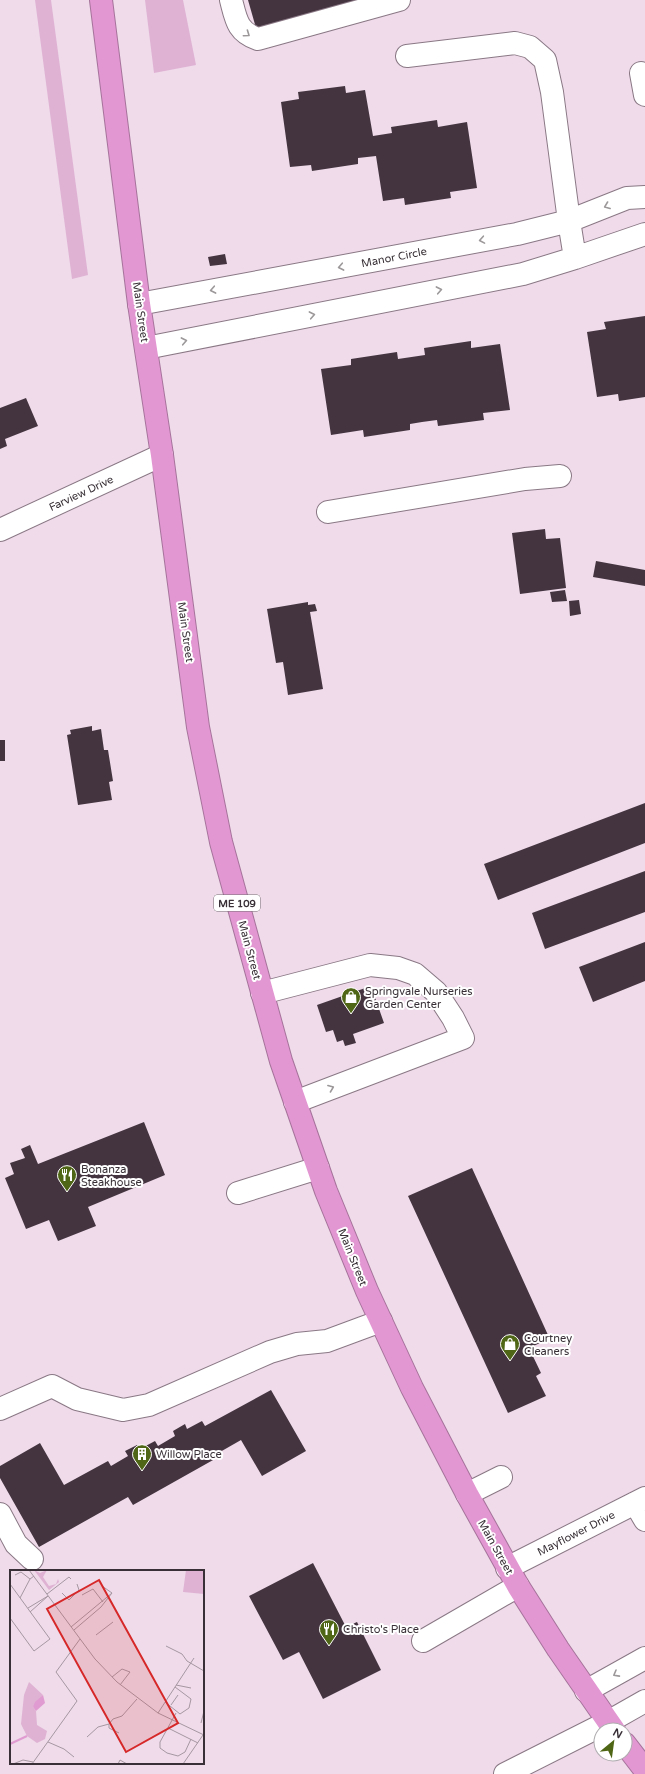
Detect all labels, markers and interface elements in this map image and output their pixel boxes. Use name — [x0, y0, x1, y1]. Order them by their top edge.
one-way arrow — [243, 29, 250, 36]
one-way arrow — [604, 202, 611, 210]
one-way arrow — [479, 235, 486, 244]
street label: Manor Circle — [360, 245, 428, 270]
one-way arrow — [338, 262, 344, 270]
street label: Main Street — [130, 281, 151, 343]
one-way arrow — [210, 286, 216, 294]
one-way arrow — [436, 287, 442, 295]
one-way arrow — [309, 312, 315, 320]
one-way arrow — [181, 337, 187, 345]
street label: Farview Drive — [47, 473, 116, 514]
street label: Main Street — [175, 601, 196, 663]
road number: ME 109 — [214, 895, 260, 911]
street label: Main Street — [235, 919, 264, 981]
place label: Springvale Nurseries Garden Center — [365, 985, 473, 1011]
shop icon: Springvale Nurseries Garden Center — [340, 986, 362, 1014]
one-way arrow — [328, 1085, 335, 1093]
place label: Bonanza Steakhouse — [81, 1163, 142, 1189]
restaurant icon: Bonanza Steakhouse — [56, 1164, 78, 1192]
street label: Main Street — [335, 1227, 370, 1288]
place label: Courtney Cleaners — [524, 1332, 572, 1358]
shop icon: Courtney Cleaners — [499, 1333, 521, 1361]
building icon: Willow Place — [131, 1443, 153, 1471]
place label: Willow Place — [156, 1448, 222, 1461]
street label: Mayflower Drive — [535, 1508, 617, 1559]
street label: Main Street — [475, 1518, 516, 1577]
inset map — [10, 1570, 204, 1764]
restaurant icon: Christo's Place — [318, 1618, 340, 1646]
place label: Christo's Place — [343, 1623, 419, 1636]
one-way arrow — [612, 1670, 620, 1677]
north arrow — [593, 1722, 633, 1762]
text: N — [611, 1726, 625, 1742]

